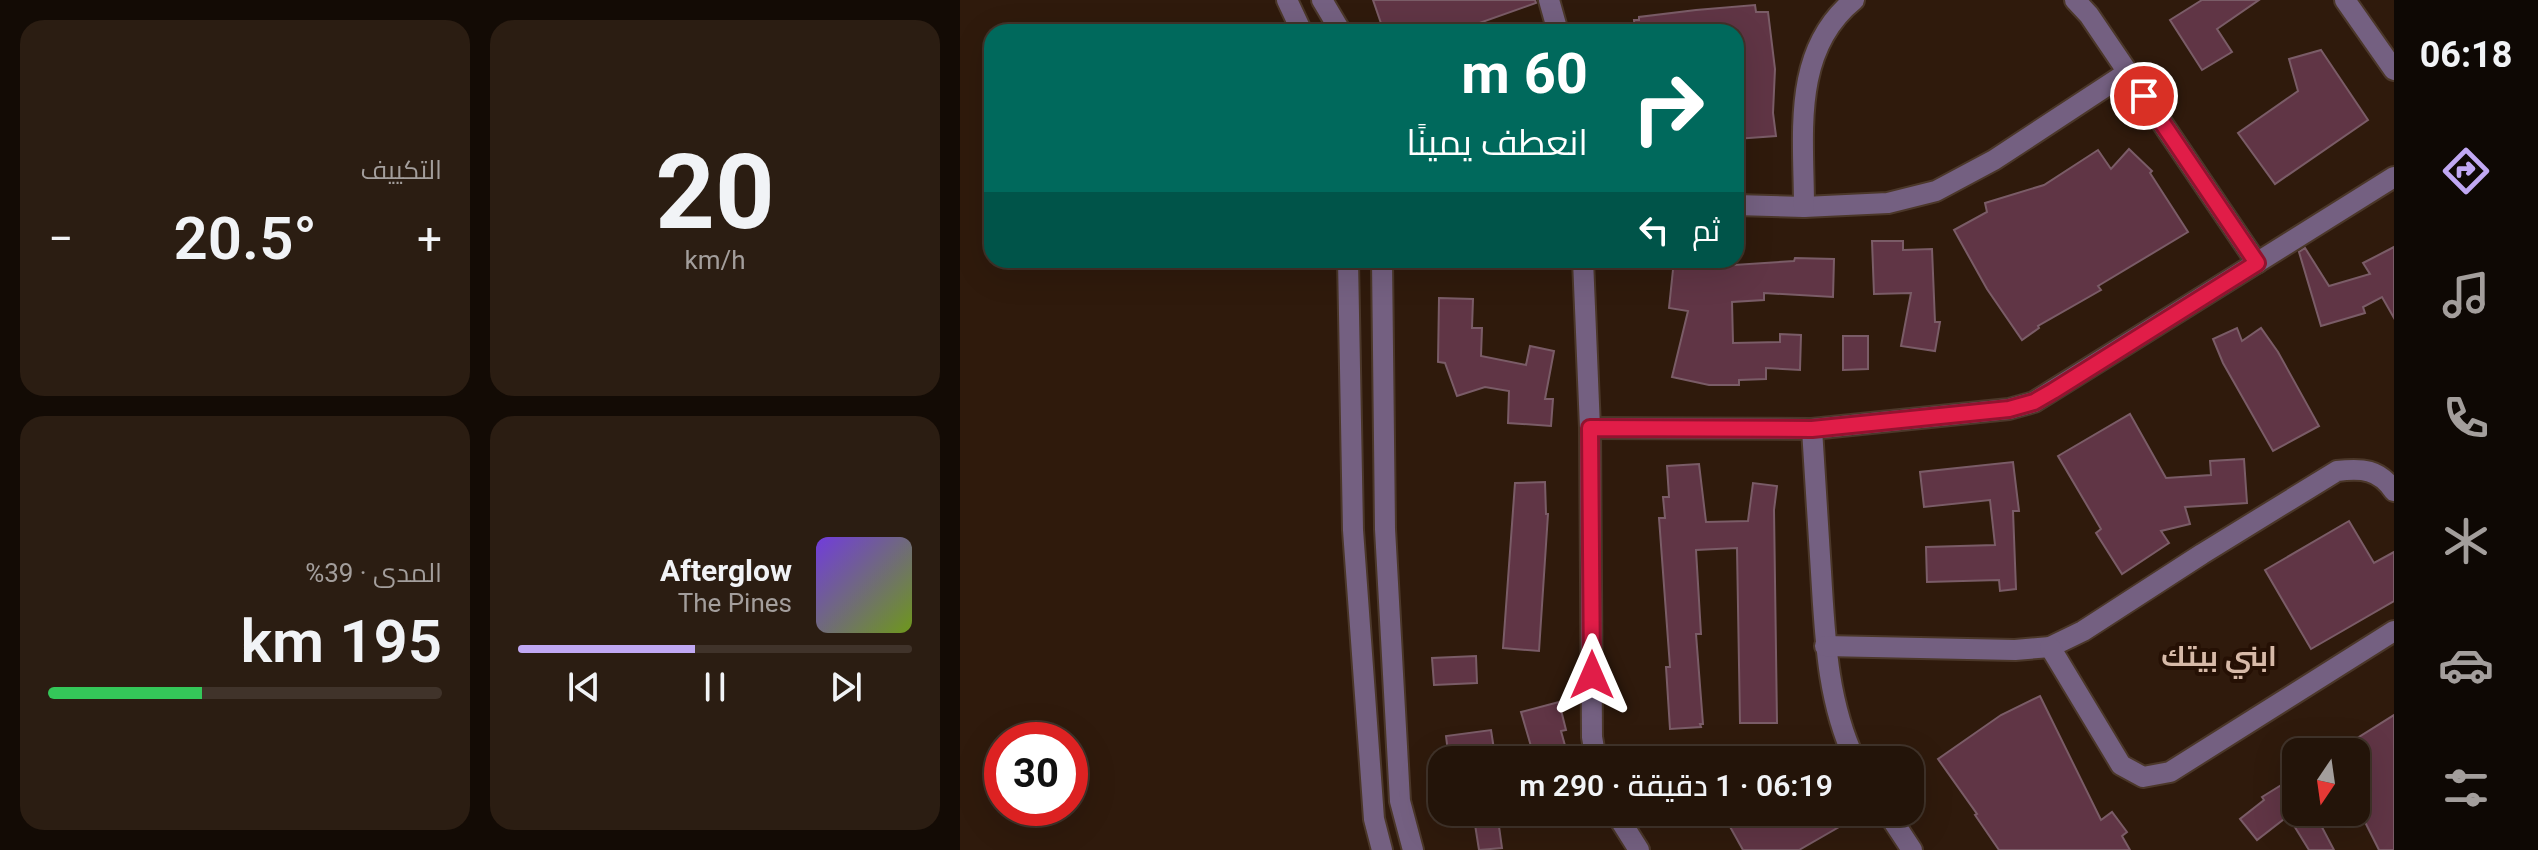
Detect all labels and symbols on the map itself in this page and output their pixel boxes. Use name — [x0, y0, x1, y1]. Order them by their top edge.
pin — [2110, 62, 2178, 130]
position arrow — [1550, 633, 1634, 717]
district label: ابني بيتك — [2161, 640, 2277, 679]
speed limit sign: 30 — [984, 722, 1088, 826]
north arrow — [2282, 738, 2370, 826]

